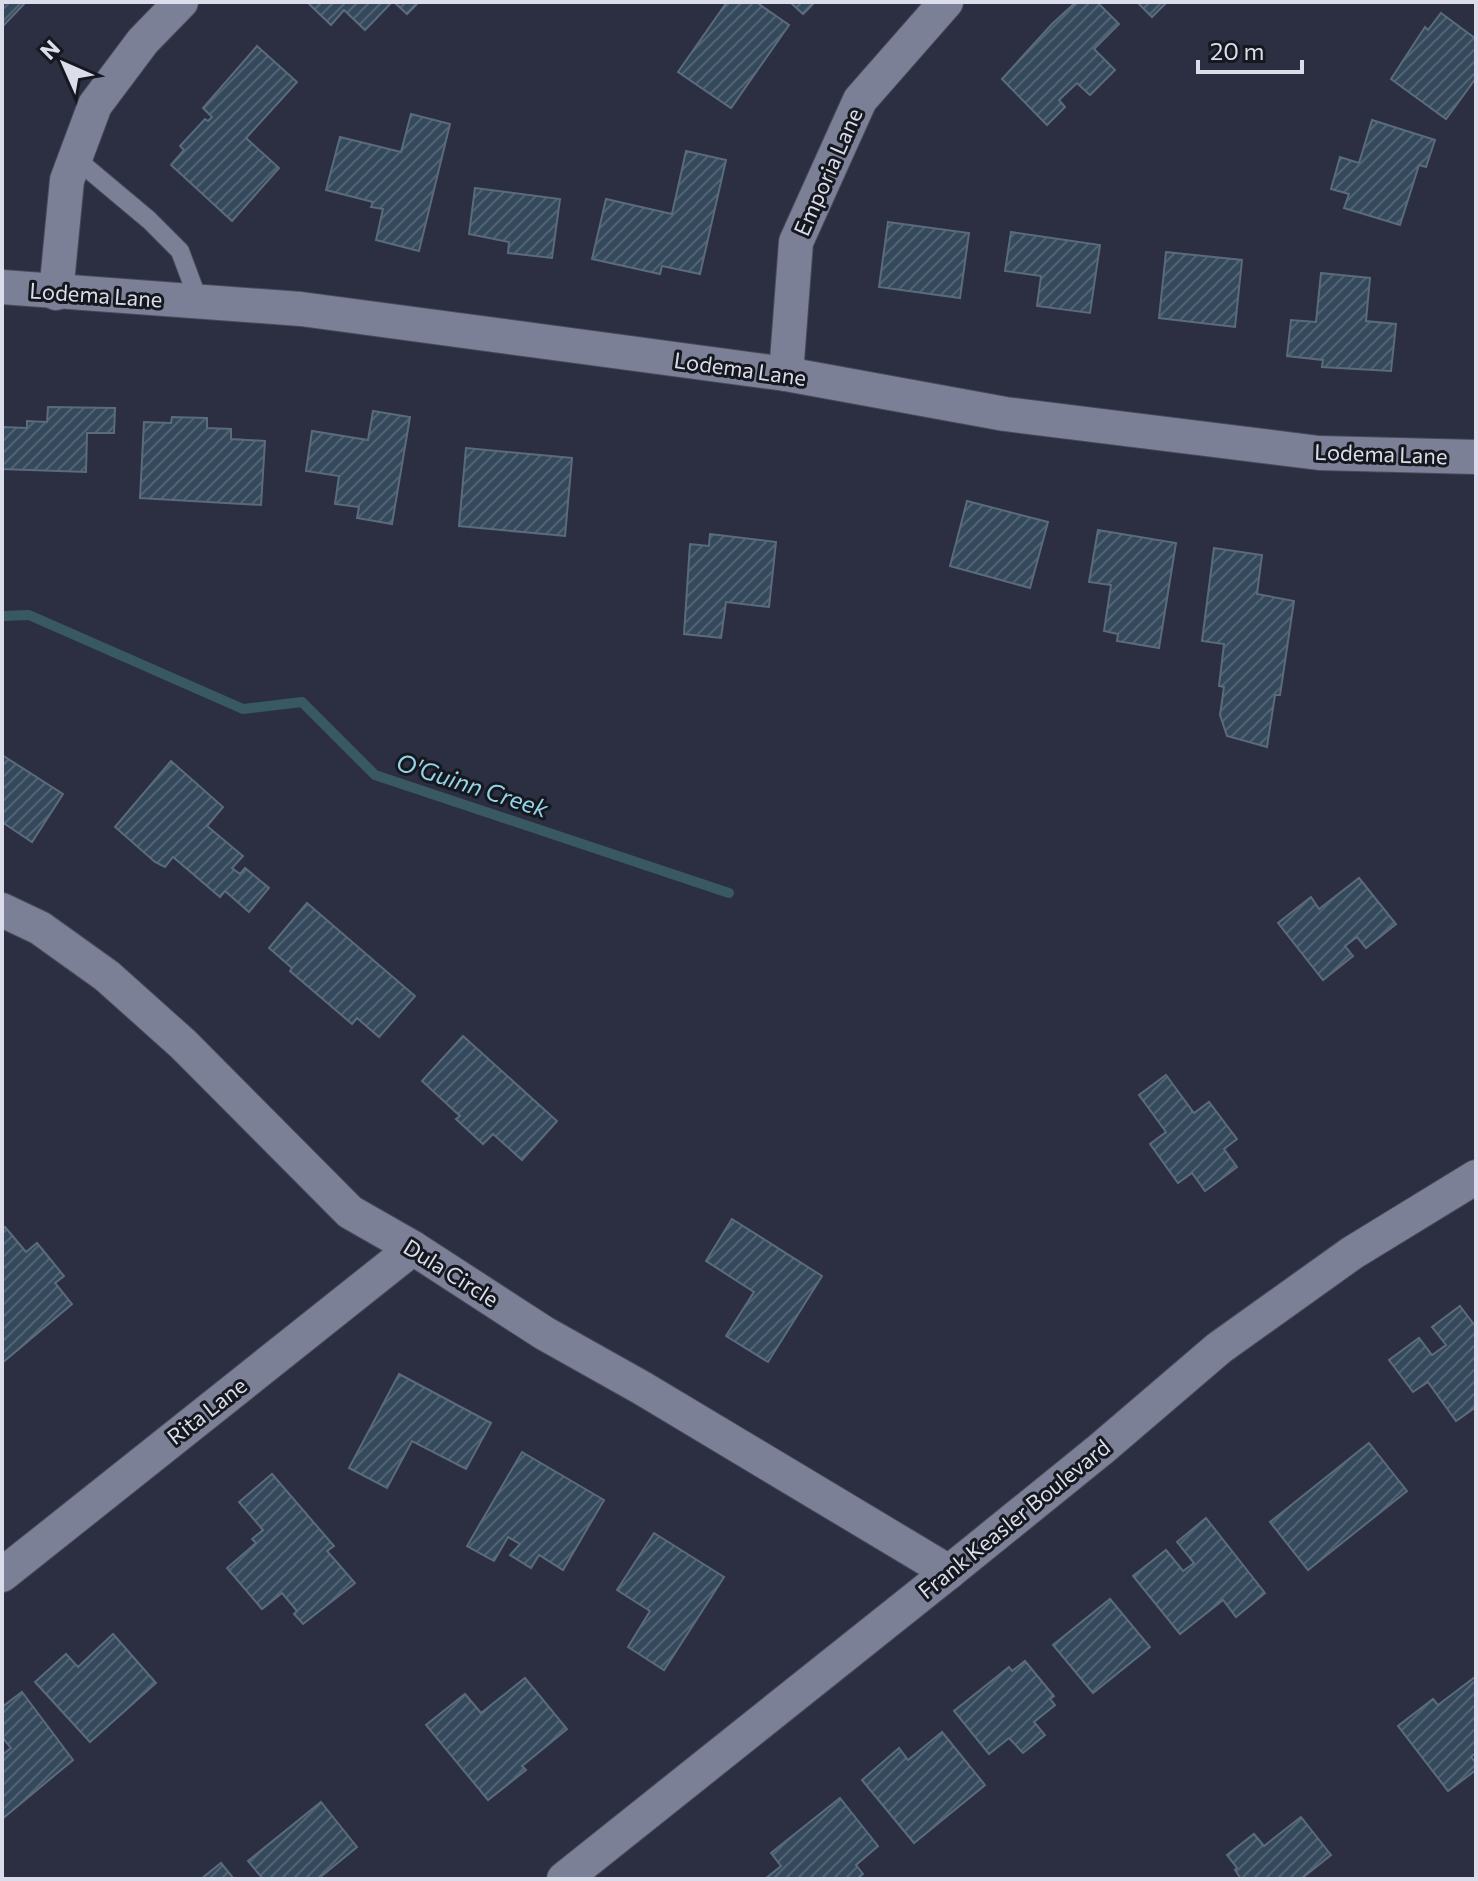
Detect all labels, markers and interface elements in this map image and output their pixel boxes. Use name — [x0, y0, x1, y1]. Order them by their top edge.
north arrow — [24, 24, 104, 104]
scale bar — [1198, 24, 1302, 74]
text: N — [34, 34, 65, 65]
text: 20 m — [1210, 36, 1264, 65]
street label: Emporia Lane — [787, 104, 868, 240]
street label: Lodema Lane — [29, 276, 163, 313]
street label: Lodema Lane — [672, 346, 808, 391]
street label: Lodema Lane — [1314, 438, 1448, 469]
water label: O'Guinn Creek — [393, 746, 553, 823]
street label: Dula Circle — [399, 1233, 504, 1312]
street label: Rita Lane — [162, 1371, 252, 1450]
street label: Frank Keasler Boulevard — [912, 1433, 1115, 1604]

